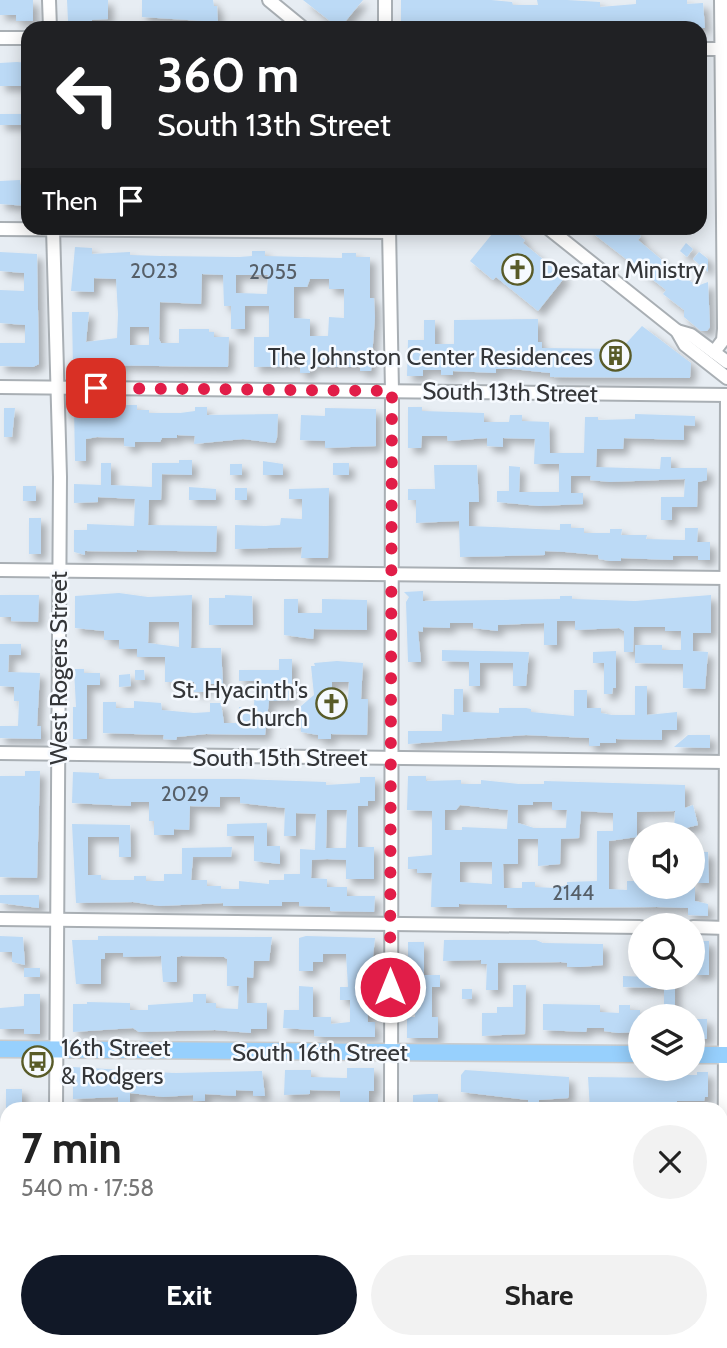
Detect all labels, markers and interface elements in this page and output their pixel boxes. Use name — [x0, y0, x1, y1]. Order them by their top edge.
text: 360 m — [157, 45, 299, 104]
icon: left — [42, 49, 133, 140]
text: South 13th Street — [157, 105, 391, 144]
icon: arrive — [112, 182, 150, 220]
text: Then — [42, 185, 98, 217]
church icon: Desatar Ministry — [501, 252, 535, 286]
place label: Desatar Ministry — [541, 255, 705, 284]
house number: 2023 — [130, 258, 178, 283]
house number: 2055 — [249, 259, 297, 284]
building icon: The Johnston Center Residences — [599, 339, 633, 373]
place label: The Johnston Center Residences — [268, 342, 593, 371]
pin — [66, 358, 126, 418]
icon: arrive — [77, 369, 115, 407]
street label: South 13th Street — [422, 376, 598, 408]
street label: West Rogers Street — [44, 571, 73, 765]
place label: St. Hyacinth's Church — [172, 675, 308, 732]
church icon: St. Hyacinth's Church — [314, 686, 348, 720]
street label: South 15th Street — [192, 743, 368, 772]
house number: 2029 — [161, 781, 209, 806]
map controls — [628, 822, 705, 1081]
button: sound — [628, 822, 705, 899]
house number: 2144 — [552, 880, 594, 905]
button: search — [628, 913, 705, 990]
position arrow — [353, 950, 427, 1024]
button: layers — [628, 1004, 705, 1081]
place label: 16th Street & Rodgers — [61, 1033, 171, 1090]
street label: South 16th Street — [232, 1038, 408, 1067]
bus stop icon: 16th Street & Rodgers — [21, 1044, 55, 1078]
text: 7 min — [21, 1122, 122, 1174]
button: close — [633, 1125, 707, 1199]
text: 540 m · 17:58 — [21, 1174, 154, 1202]
button: Exit — [21, 1255, 357, 1335]
button: Share — [371, 1255, 707, 1335]

